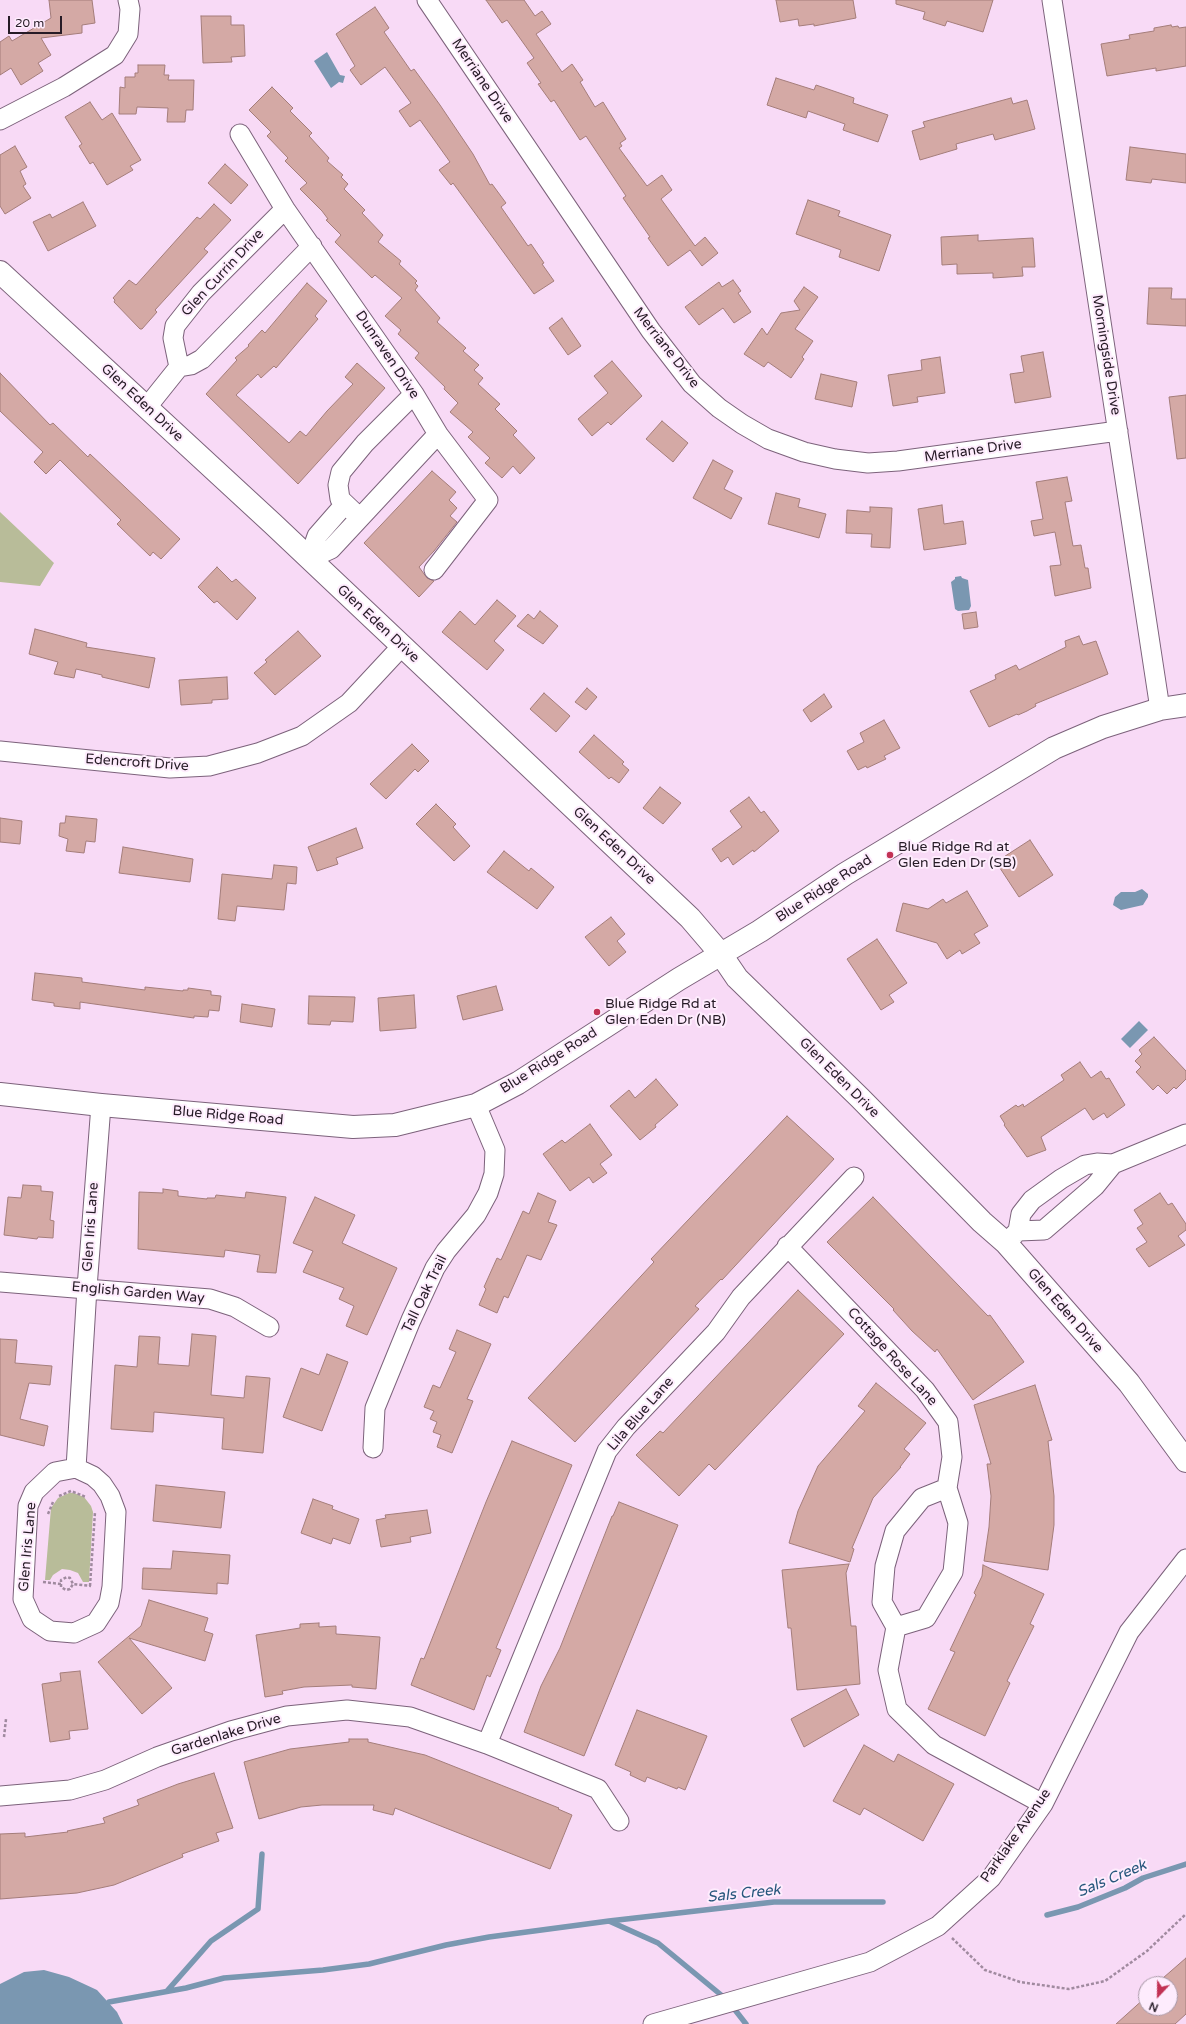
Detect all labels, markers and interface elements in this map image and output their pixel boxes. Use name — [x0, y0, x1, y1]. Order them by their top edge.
scale bar — [10, 8, 64, 34]
text: 20 m — [15, 16, 44, 30]
street label: Merriane Drive — [448, 36, 516, 126]
street label: Glen Currin Drive — [178, 226, 268, 320]
street label: Morningside Drive — [1088, 294, 1124, 416]
street label: Merriane Drive — [629, 304, 703, 392]
street label: Dunraven Drive — [351, 308, 423, 402]
street label: Glen Eden Drive — [97, 361, 187, 445]
street label: Merriane Drive — [923, 436, 1023, 466]
street label: Glen Eden Drive — [333, 582, 423, 666]
street label: Edencroft Drive — [85, 751, 189, 775]
street label: Glen Eden Drive — [569, 804, 659, 888]
place label: Blue Ridge Rd at Glen Eden Dr (SB) — [898, 839, 1016, 872]
marker: Blue Ridge Rd at Glen Eden Dr (SB) — [885, 850, 895, 860]
street label: Blue Ridge Road — [773, 852, 875, 926]
place label: Blue Ridge Rd at Glen Eden Dr (NB) — [605, 996, 726, 1028]
marker: Blue Ridge Rd at Glen Eden Dr (NB) — [592, 1007, 602, 1017]
street label: Blue Ridge Road — [497, 1024, 601, 1098]
street label: Glen Eden Drive — [795, 1034, 883, 1122]
street label: Blue Ridge Road — [172, 1103, 284, 1129]
street label: Glen Iris Lane — [79, 1182, 103, 1272]
street label: Tall Oak Trail — [399, 1253, 451, 1335]
street label: Glen Eden Drive — [1024, 1265, 1106, 1357]
street label: English Garden Way — [71, 1279, 205, 1307]
street label: Cottage Rose Lane — [844, 1305, 940, 1409]
street label: Lila Blue Lane — [604, 1374, 678, 1454]
street label: Glen Iris Lane — [16, 1502, 40, 1592]
street label: Gardenlake Drive — [169, 1710, 283, 1760]
street label: Parklake Avenue — [977, 1786, 1055, 1886]
water label: Sals Creek — [1075, 1856, 1149, 1902]
water label: Sals Creek — [707, 1881, 781, 1907]
north arrow — [1138, 1976, 1178, 2016]
text: N — [1147, 1999, 1160, 2014]

